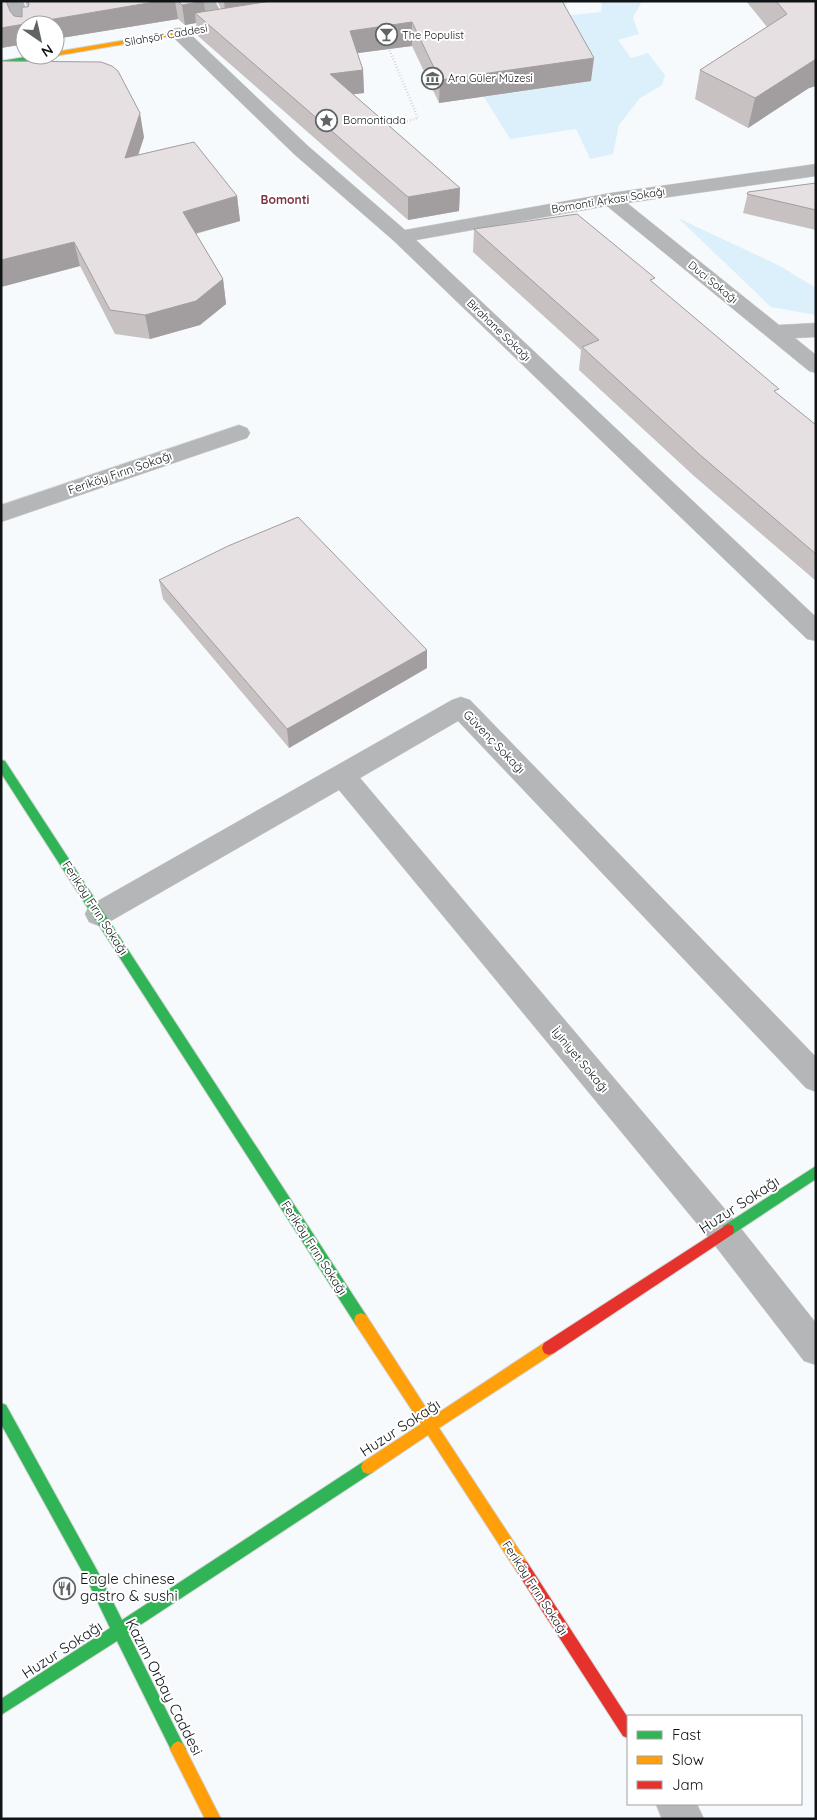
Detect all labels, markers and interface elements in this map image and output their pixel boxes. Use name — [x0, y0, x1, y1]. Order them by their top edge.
north arrow — [15, 15, 65, 65]
street label: Silahşör Caddesi — [123, 21, 209, 49]
bar icon: The Populist — [374, 23, 398, 47]
place label: The Populist — [402, 28, 464, 42]
text: N — [38, 40, 57, 61]
museum icon: Ara Güler Müzesi — [420, 66, 444, 90]
place label: Ara Güler Müzesi — [448, 71, 533, 85]
place icon: Bomontiada — [315, 108, 339, 132]
place label: Bomontiada — [343, 113, 406, 127]
street label: Bomonti Arkası Sokağı — [550, 184, 666, 216]
district label: Bomonti — [261, 192, 310, 207]
street label: Duci Sokağı — [685, 258, 741, 306]
street label: Birahane Sokağı — [464, 296, 534, 364]
street label: Feriköy Fırın Sokağı — [66, 448, 174, 497]
street label: Güvenç Sokağı — [460, 707, 528, 776]
street label: Feriköy Fırın Sokağı — [60, 858, 131, 957]
street label: İyiniyet Sokağı — [549, 1024, 612, 1095]
street label: Huzur Sokağı — [695, 1172, 783, 1238]
street label: Feriköy Fırın Sokağı — [279, 1198, 350, 1297]
street label: Huzur Sokağı — [356, 1395, 444, 1461]
street label: Feriköy Fırın Sokağı — [500, 1538, 571, 1637]
place label: Eagle chinese gastro & sushi — [80, 1569, 178, 1605]
restaurant icon: Eagle chinese gastro & sushi — [52, 1576, 76, 1600]
street label: Kazım Orbay Caddesi — [122, 1615, 207, 1758]
street label: Huzur Sokağı — [18, 1617, 106, 1683]
legend — [627, 1715, 802, 1805]
text: Fast — [672, 1725, 701, 1744]
text: Slow — [672, 1750, 704, 1769]
text: Jam — [672, 1775, 703, 1794]

